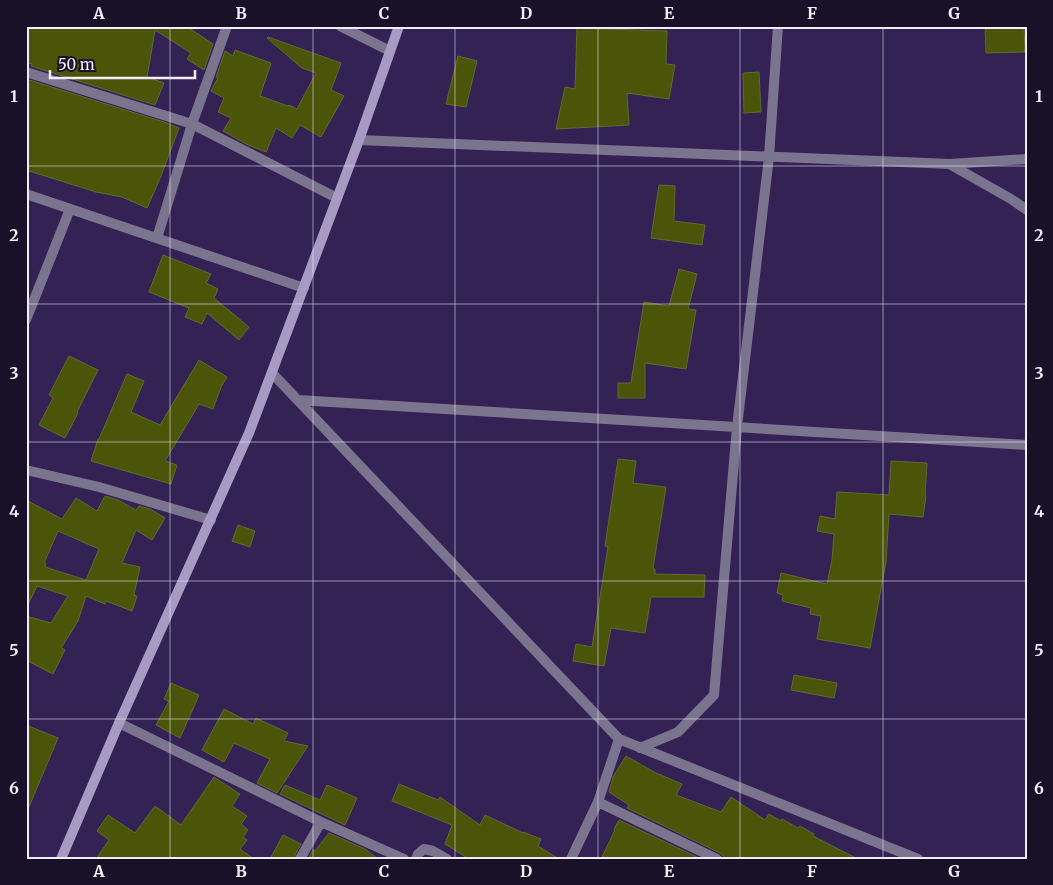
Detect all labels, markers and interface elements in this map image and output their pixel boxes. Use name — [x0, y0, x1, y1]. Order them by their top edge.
text: A — [92, 3, 105, 23]
text: B — [235, 3, 247, 23]
text: C — [379, 3, 389, 23]
text: D — [520, 3, 532, 23]
text: E — [664, 3, 675, 23]
text: F — [807, 3, 817, 23]
text: G — [948, 3, 960, 23]
scale bar — [50, 48, 195, 80]
text: 50 m — [58, 55, 95, 74]
text: 1 — [10, 86, 18, 106]
text: 1 — [1035, 86, 1043, 106]
text: 2 — [9, 225, 19, 245]
text: 2 — [1034, 225, 1044, 245]
text: 3 — [9, 363, 19, 383]
text: 3 — [1034, 363, 1044, 383]
text: 4 — [9, 501, 19, 521]
text: 4 — [1034, 501, 1044, 521]
text: 5 — [9, 640, 19, 660]
text: 5 — [1034, 640, 1044, 660]
text: 6 — [9, 778, 19, 798]
text: 6 — [1034, 778, 1044, 798]
text: A — [92, 861, 105, 881]
text: B — [235, 861, 247, 881]
text: C — [379, 861, 389, 881]
text: D — [520, 861, 532, 881]
text: E — [664, 861, 675, 881]
text: F — [807, 861, 817, 881]
text: G — [948, 861, 960, 881]

